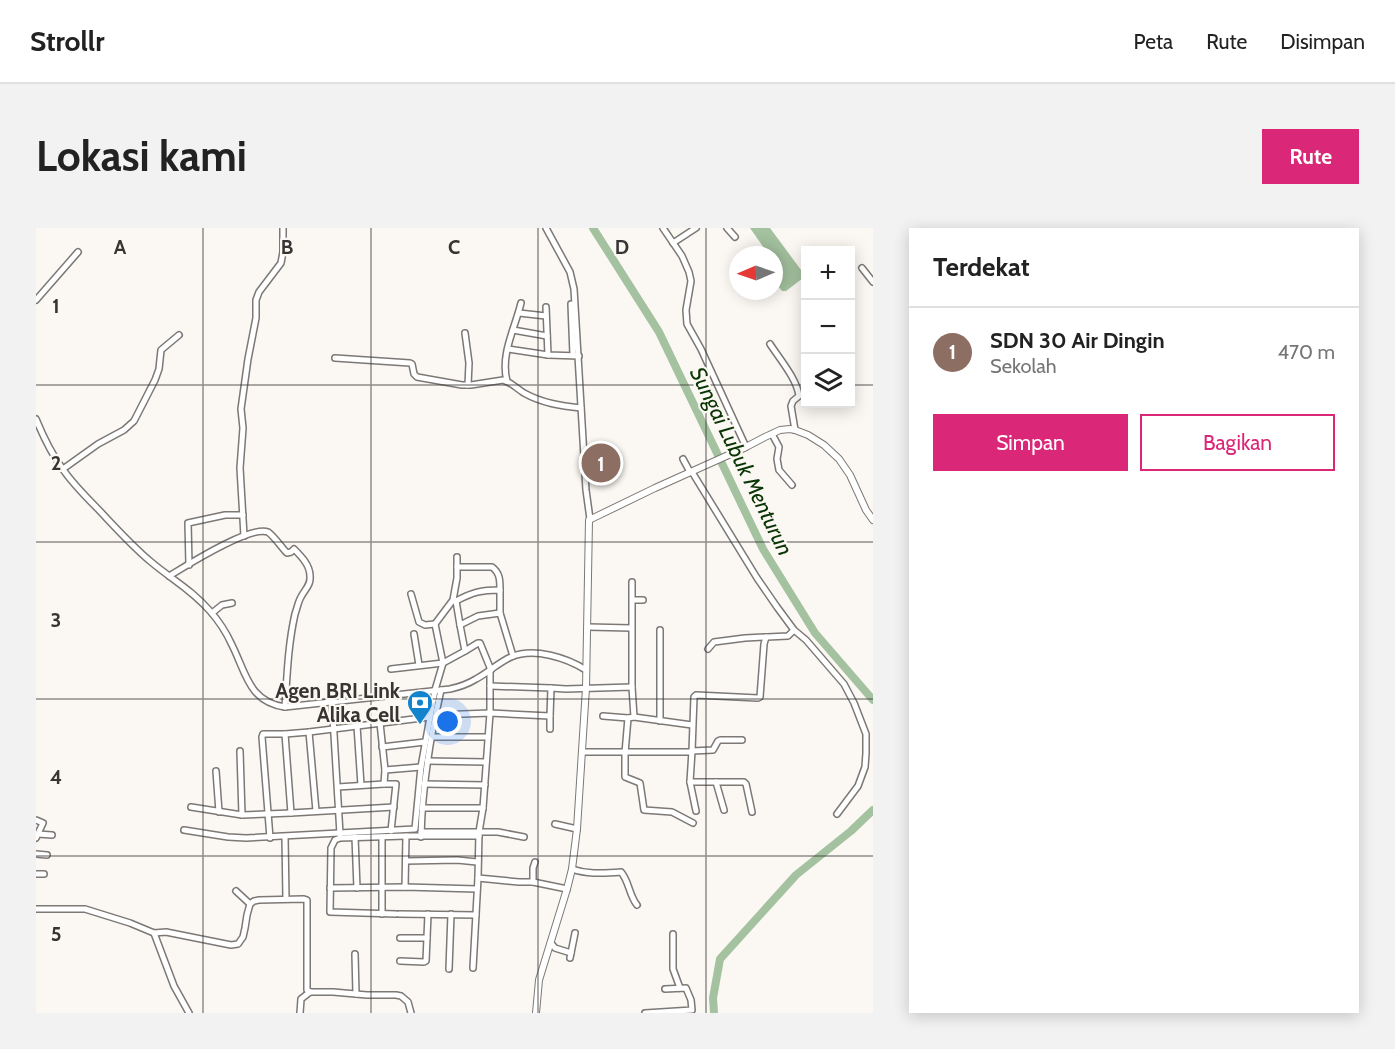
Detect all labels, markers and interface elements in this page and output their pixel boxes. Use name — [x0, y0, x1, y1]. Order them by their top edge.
text: Strollr — [30, 24, 104, 58]
text: Peta — [1134, 29, 1173, 54]
text: Rute — [1206, 29, 1247, 54]
text: Disimpan — [1280, 29, 1365, 54]
button: Rute — [1262, 129, 1359, 184]
text: Lokasi kami — [36, 130, 247, 182]
text: A — [114, 235, 127, 259]
text: B — [281, 235, 293, 259]
text: C — [448, 235, 460, 259]
text: D — [615, 235, 629, 259]
north arrow — [729, 246, 783, 300]
map controls — [801, 246, 855, 408]
button: + — [801, 246, 855, 300]
text: Terdekat — [933, 251, 1030, 283]
text: 1 — [52, 294, 60, 318]
button: − — [801, 300, 855, 354]
text: SDN 30 Air Dingin — [990, 327, 1165, 354]
text: 1 — [949, 340, 956, 364]
text: 470 m — [1278, 340, 1335, 364]
button: layers — [801, 354, 855, 408]
text: Sekolah — [990, 354, 1057, 378]
water label: Sungai Lubuk Menturun — [684, 363, 799, 560]
button: Simpan — [933, 414, 1128, 471]
button: Bagikan — [1140, 414, 1335, 471]
pin: 1 — [582, 440, 620, 486]
text: 2 — [51, 451, 61, 475]
text: 3 — [51, 608, 61, 632]
place label: Agen BRI Link Alika Cell — [275, 678, 401, 727]
bank icon: Agen BRI Link Alika Cell — [405, 688, 435, 726]
your location — [433, 707, 462, 736]
text: 4 — [50, 765, 62, 789]
text: 5 — [51, 922, 61, 946]

